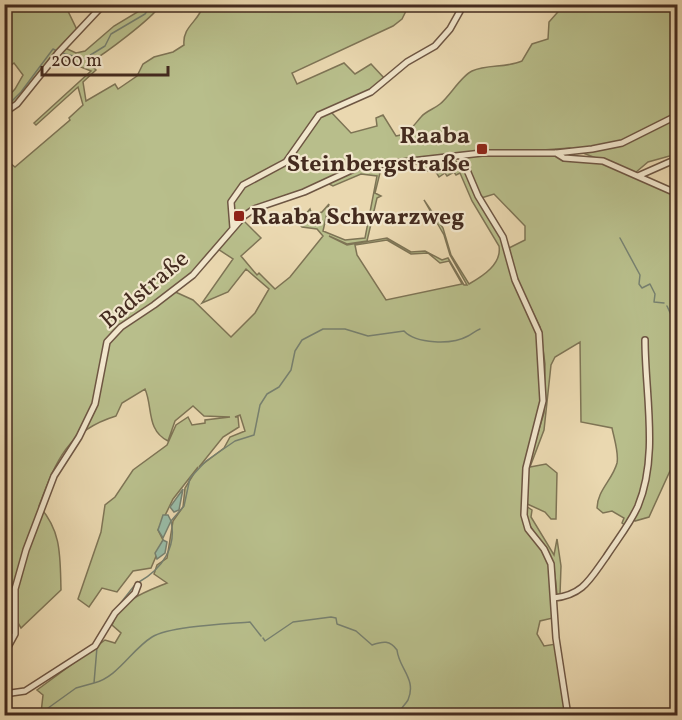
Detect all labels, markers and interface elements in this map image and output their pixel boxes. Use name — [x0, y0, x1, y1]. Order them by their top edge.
scale bar — [42, 39, 168, 77]
text: 200 m — [51, 49, 102, 74]
place label: Raaba Steinbergstraße — [287, 120, 470, 182]
marker: Raaba Steinbergstraße — [475, 142, 489, 156]
place label: Raaba Schwarzweg — [251, 201, 465, 235]
marker: Raaba Schwarzweg — [232, 209, 246, 223]
street label: Badstraße — [93, 243, 197, 338]

